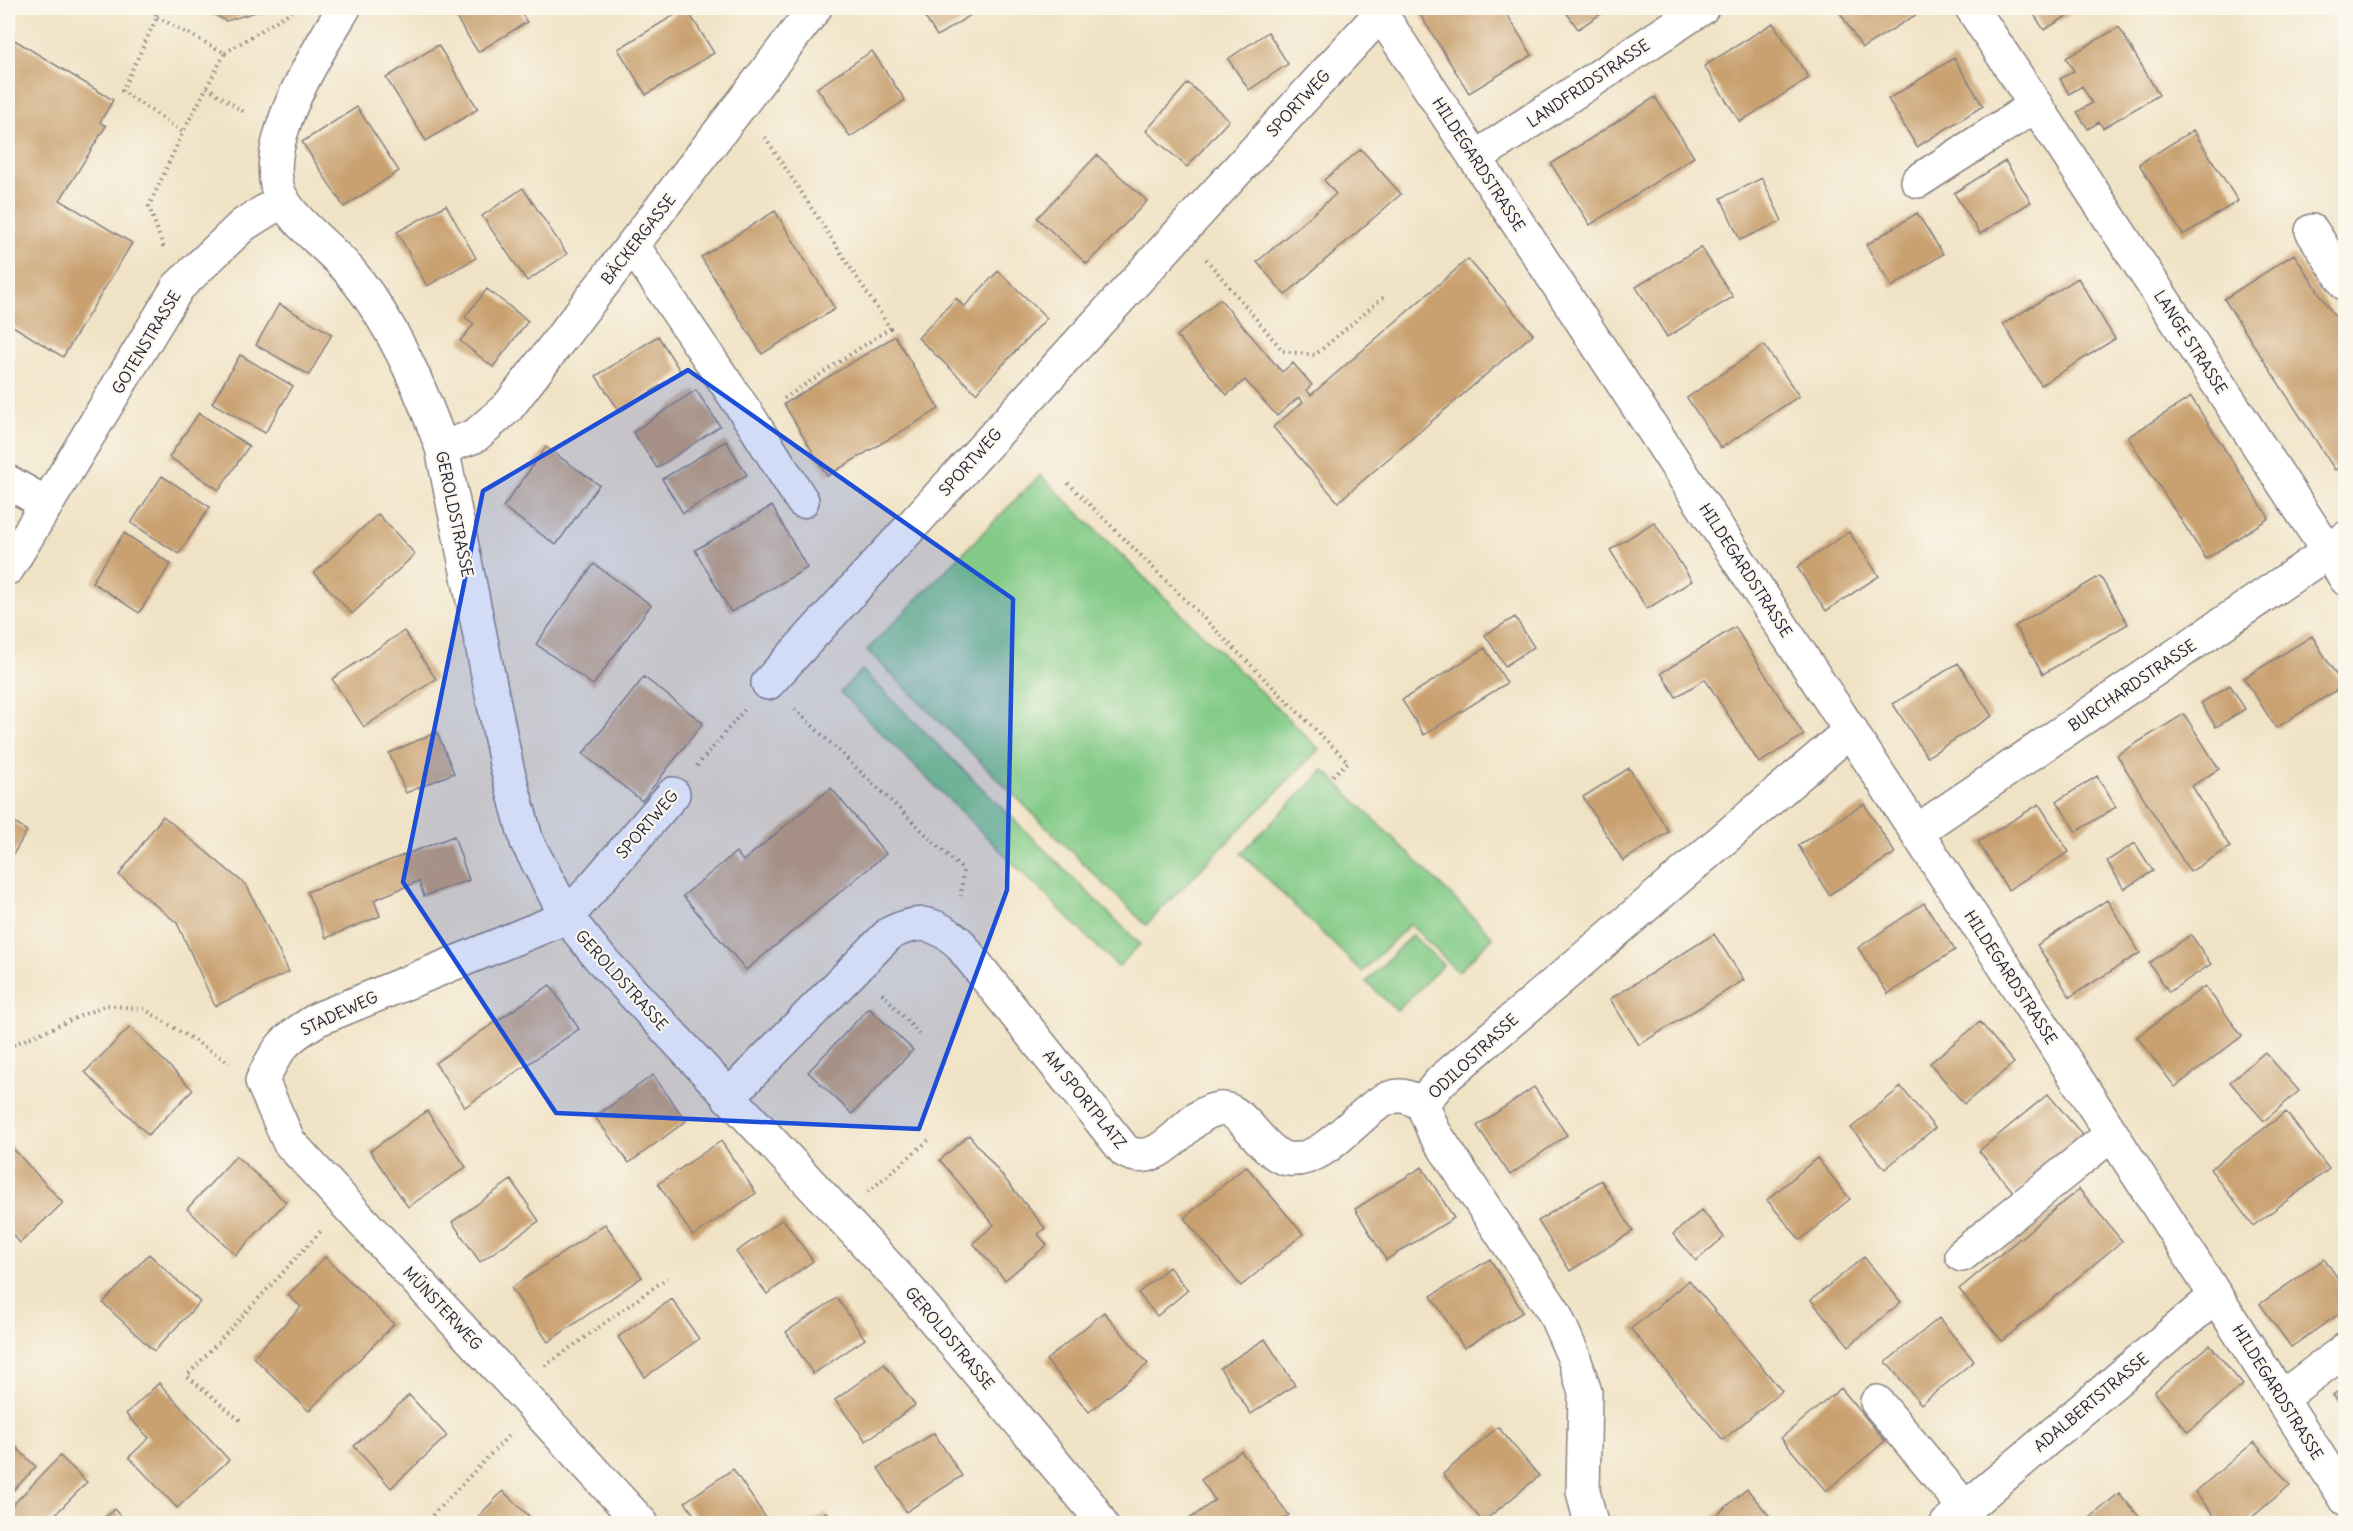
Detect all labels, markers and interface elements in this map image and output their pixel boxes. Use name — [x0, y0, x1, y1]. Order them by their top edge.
street label: LANDFRIDSTRASSE — [1523, 34, 1653, 132]
street label: SPORTWEG — [1262, 65, 1334, 141]
street label: HILDEGARDSTRASSE — [1428, 93, 1530, 235]
street label: BÄCKERGASSE — [596, 190, 680, 288]
street label: LANGE STRASSE — [2150, 286, 2232, 398]
street label: GOTENSTRASSE — [107, 287, 185, 397]
street label: SPORTWEG — [934, 424, 1006, 500]
street label: GEROLDSTRASSE — [432, 449, 478, 579]
street label: HILDEGARDSTRASSE — [1695, 499, 1797, 641]
street label: BURCHARDSTRASSE — [2064, 635, 2200, 735]
street label: SPORTWEG — [612, 786, 682, 862]
street label: HILDEGARDSTRASSE — [1960, 906, 2062, 1048]
street label: GEROLDSTRASSE — [572, 926, 672, 1034]
street label: STADEWEG — [297, 986, 381, 1040]
street label: ODILOSTRASSE — [1424, 1009, 1522, 1103]
street label: AM SPORTPLATZ — [1039, 1046, 1131, 1152]
street label: MÜNSTERWEG — [399, 1262, 487, 1354]
street label: GEROLDSTRASSE — [901, 1282, 999, 1394]
street label: HILDEGARDSTRASSE — [2228, 1321, 2328, 1463]
street label: ADALBERTSTRASSE — [2030, 1348, 2152, 1456]

